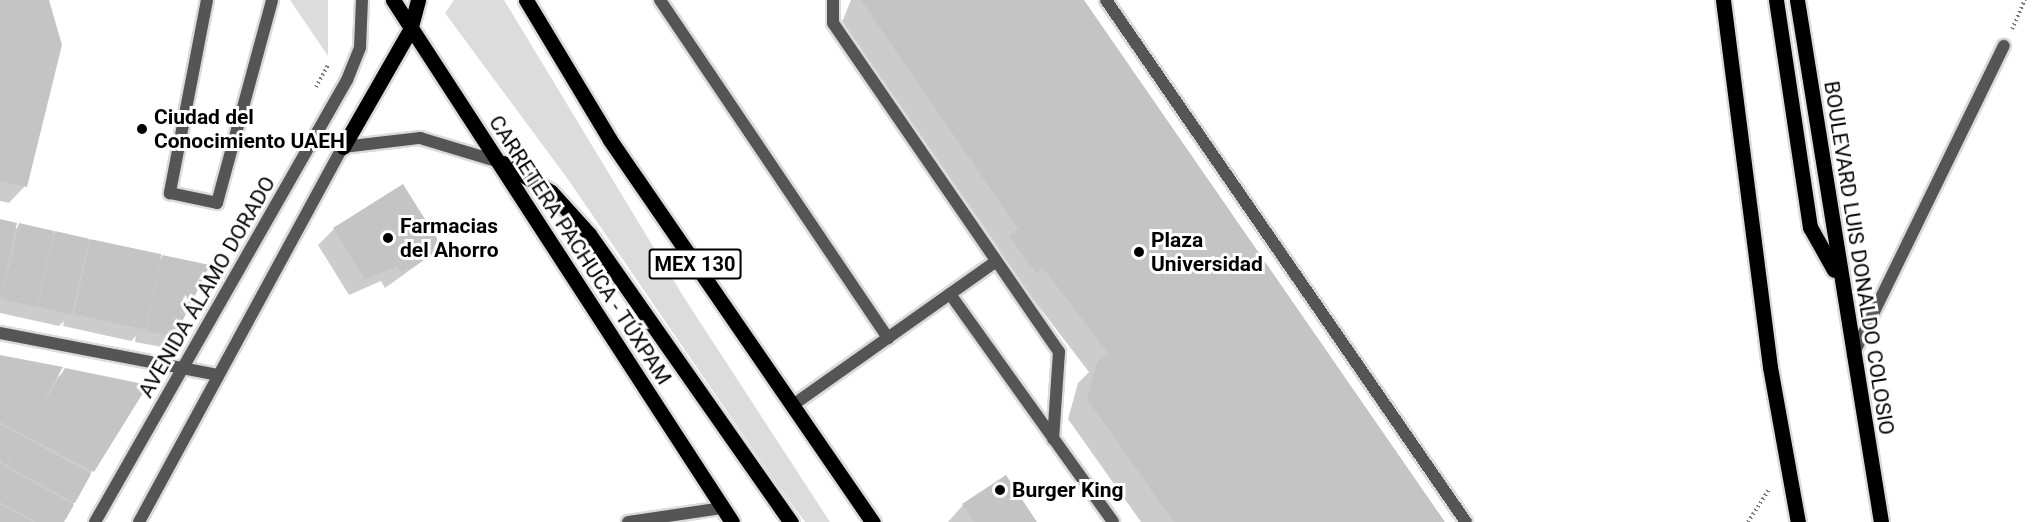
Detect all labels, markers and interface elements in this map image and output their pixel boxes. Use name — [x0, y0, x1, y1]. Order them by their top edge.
street label: BOULEVARD LUIS DONALDO COLOSIO — [1819, 79, 1899, 437]
place label: Ciudad del Conocimiento UAEH — [154, 104, 345, 154]
street label: CARRETERA PACHUCA - TÚXPAM — [483, 111, 677, 389]
marker: Ciudad del Conocimiento UAEH — [135, 122, 149, 136]
street label: AVENIDA ÁLAMO DORADO — [133, 172, 281, 402]
place label: Farmacias del Ahorro — [400, 213, 499, 263]
place label: Plaza Universidad — [1151, 227, 1263, 277]
marker: Farmacias del Ahorro — [381, 231, 395, 245]
marker: Plaza Universidad — [1132, 245, 1146, 259]
road number: MEX 130 — [648, 247, 742, 281]
place label: Burger King — [1012, 477, 1124, 503]
marker: Burger King — [993, 483, 1007, 497]

